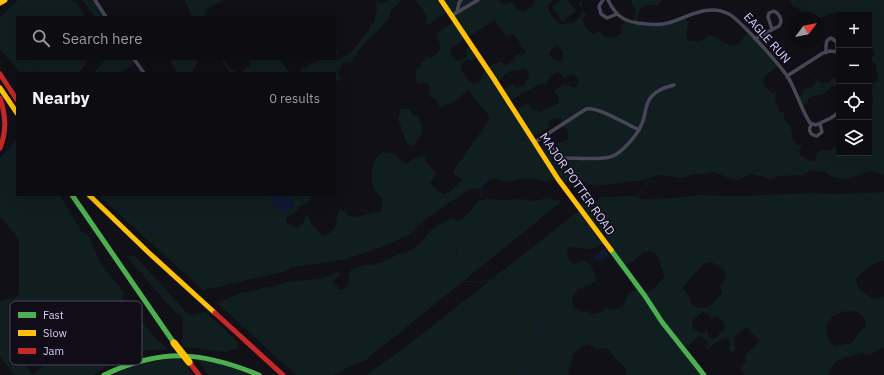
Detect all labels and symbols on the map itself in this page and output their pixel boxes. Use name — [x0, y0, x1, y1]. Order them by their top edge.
street label: EAGLE RUN — [741, 9, 794, 66]
north arrow — [788, 12, 824, 48]
street label: MAJOR POTTER ROAD — [536, 130, 618, 238]
legend — [10, 301, 142, 365]
text: Fast — [43, 308, 64, 322]
text: Slow — [43, 326, 67, 340]
text: Jam — [43, 344, 64, 358]

